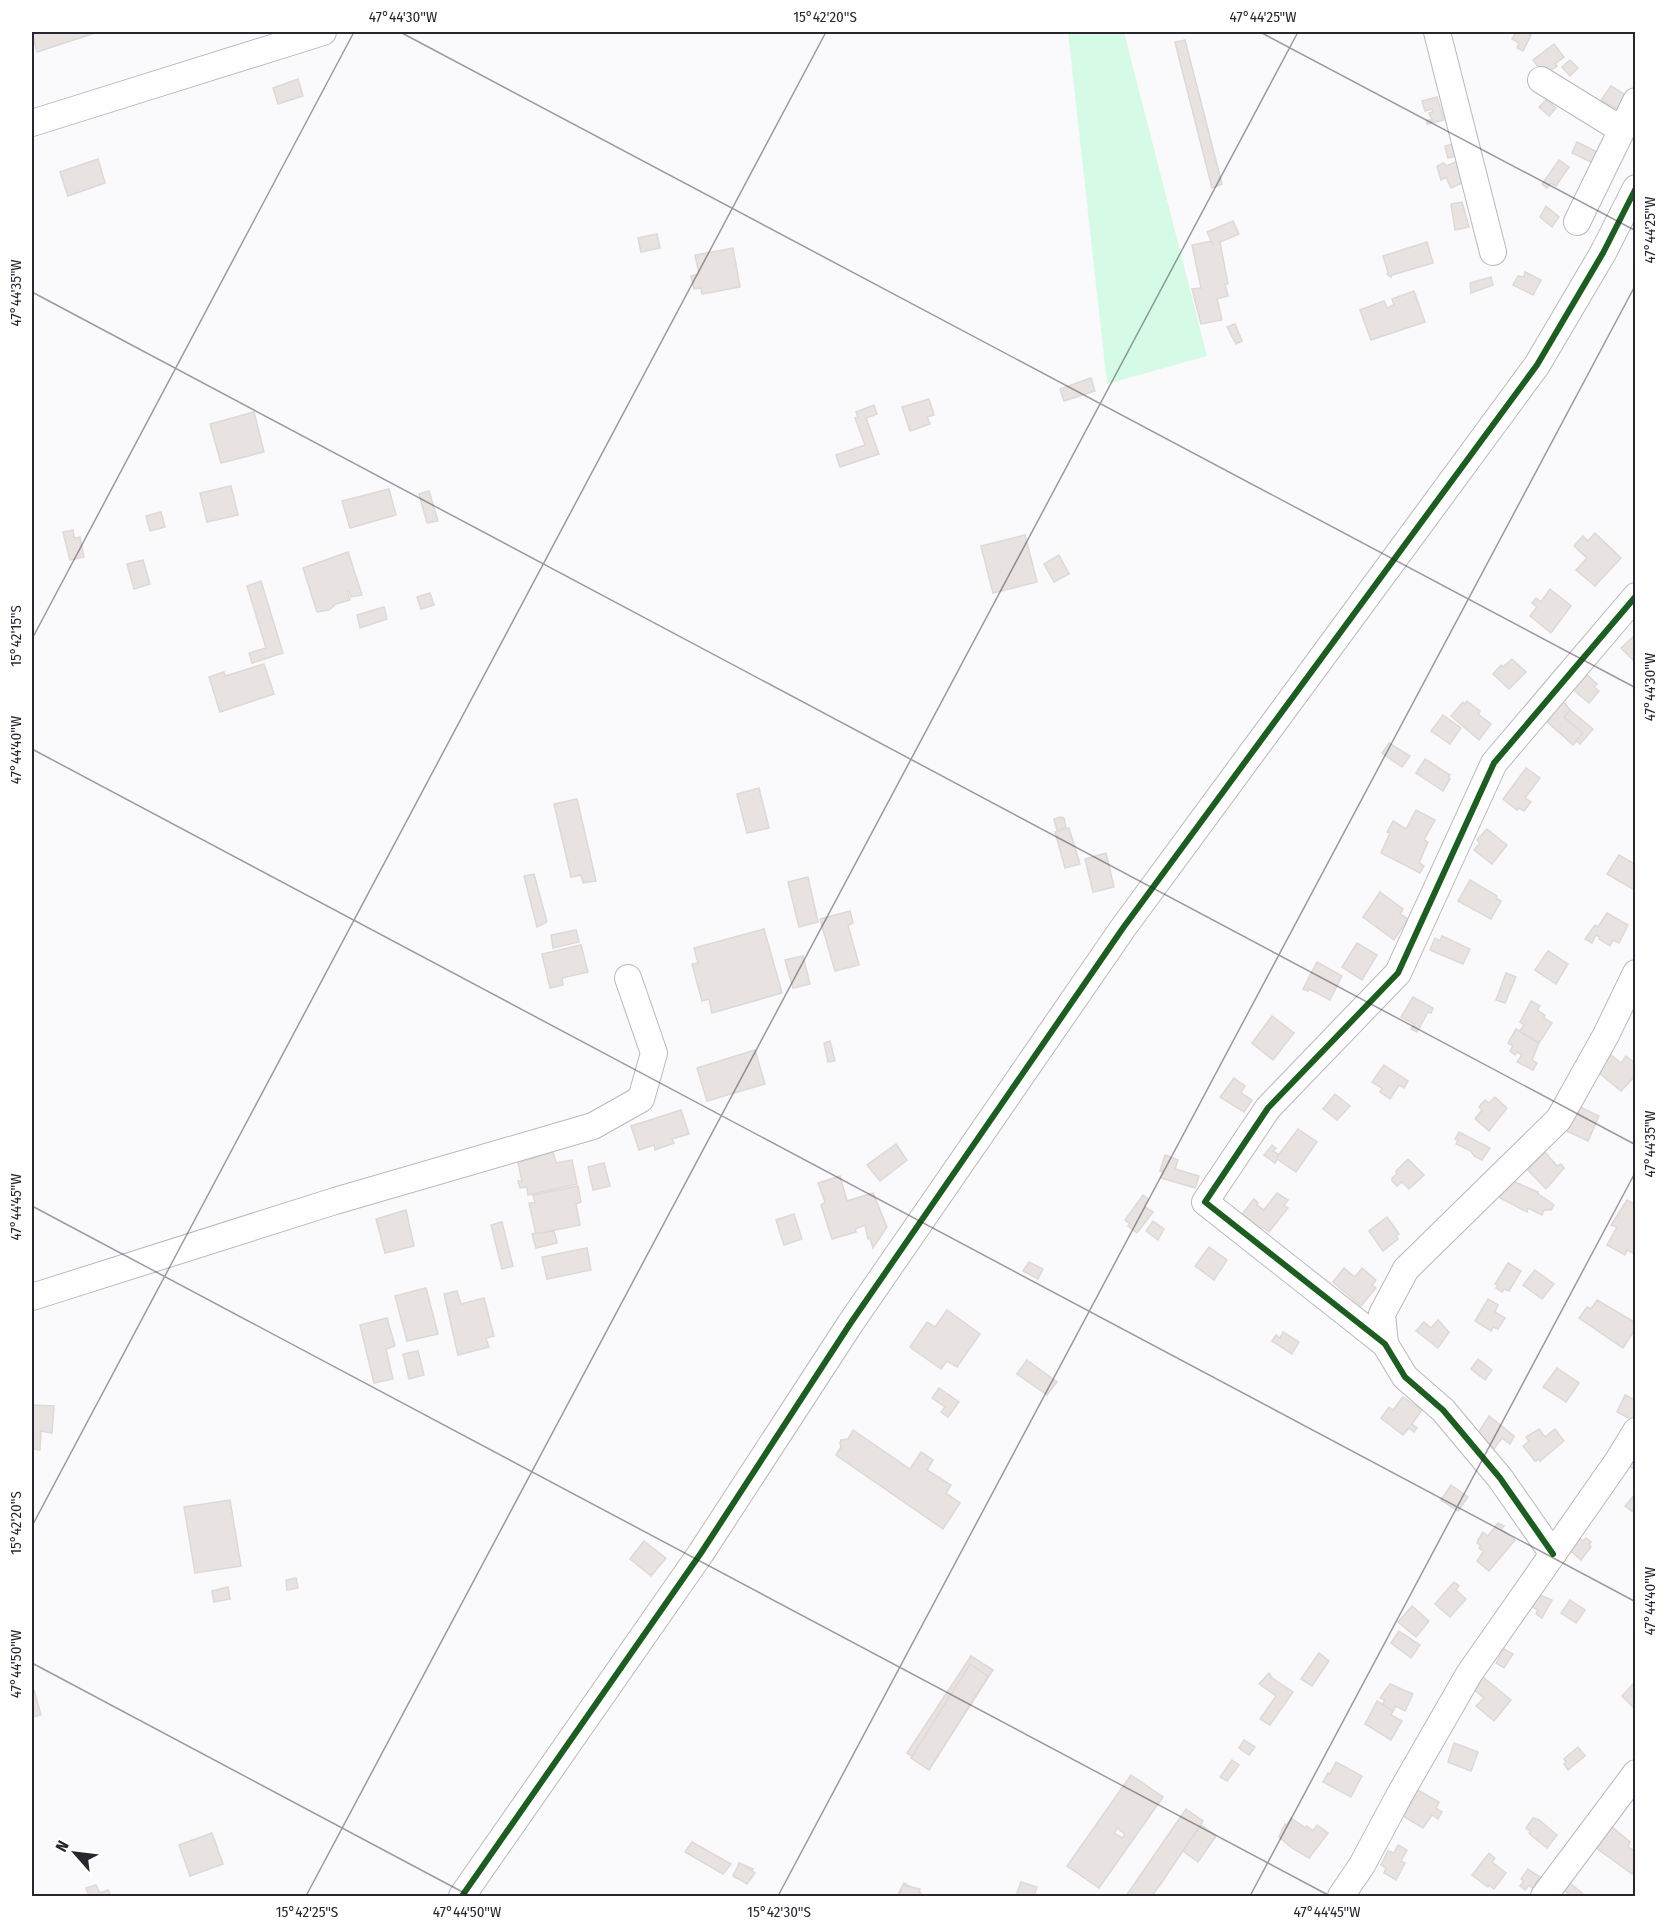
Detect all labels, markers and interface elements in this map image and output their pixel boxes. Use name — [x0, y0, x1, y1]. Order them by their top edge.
text: 47°44'30"W — [369, 8, 437, 26]
text: 15°42'20"S — [793, 8, 857, 26]
text: 47°44'25"W — [1230, 8, 1297, 26]
text: 47°44'25"W — [1641, 197, 1659, 264]
text: 47°44'35"W — [7, 259, 25, 327]
text: 15°42'15"S — [7, 605, 25, 667]
text: 47°44'30"W — [1641, 653, 1659, 721]
text: 47°44'40"W — [7, 716, 25, 784]
text: 47°44'35"W — [1641, 1110, 1659, 1178]
text: 47°44'45"W — [7, 1174, 25, 1240]
text: 15°42'20"S — [7, 1491, 25, 1555]
text: 47°44'40"W — [1641, 1567, 1659, 1635]
text: 47°44'50"W — [7, 1630, 25, 1698]
north arrow — [45, 1823, 105, 1883]
text: N — [52, 1837, 73, 1855]
text: 15°42'25"S — [276, 1903, 338, 1921]
text: 47°44'50"W — [433, 1903, 501, 1921]
text: 15°42'30"S — [747, 1903, 811, 1921]
text: 47°44'45"W — [1294, 1903, 1360, 1921]

